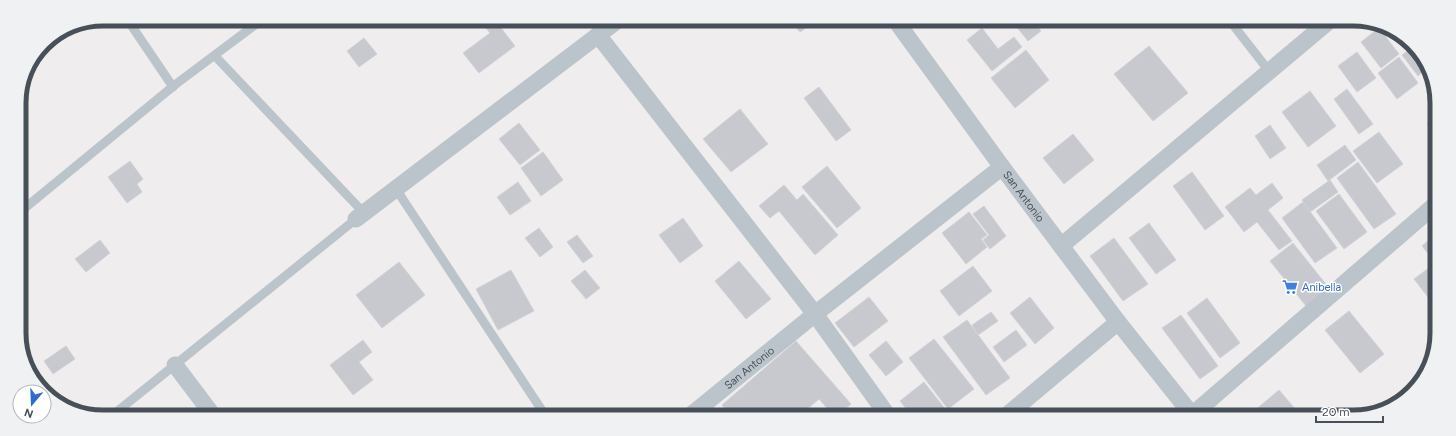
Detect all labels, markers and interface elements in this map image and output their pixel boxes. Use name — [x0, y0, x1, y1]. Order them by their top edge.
street label: San Antonio — [1000, 168, 1047, 225]
supermarket icon: Anibella — [1281, 278, 1299, 296]
place label: Anibella — [1302, 281, 1341, 294]
street label: San Antonio — [722, 344, 777, 392]
north arrow — [12, 384, 52, 424]
scale bar — [1316, 398, 1383, 424]
text: N — [23, 405, 35, 421]
text: 20 m — [1322, 405, 1350, 419]

